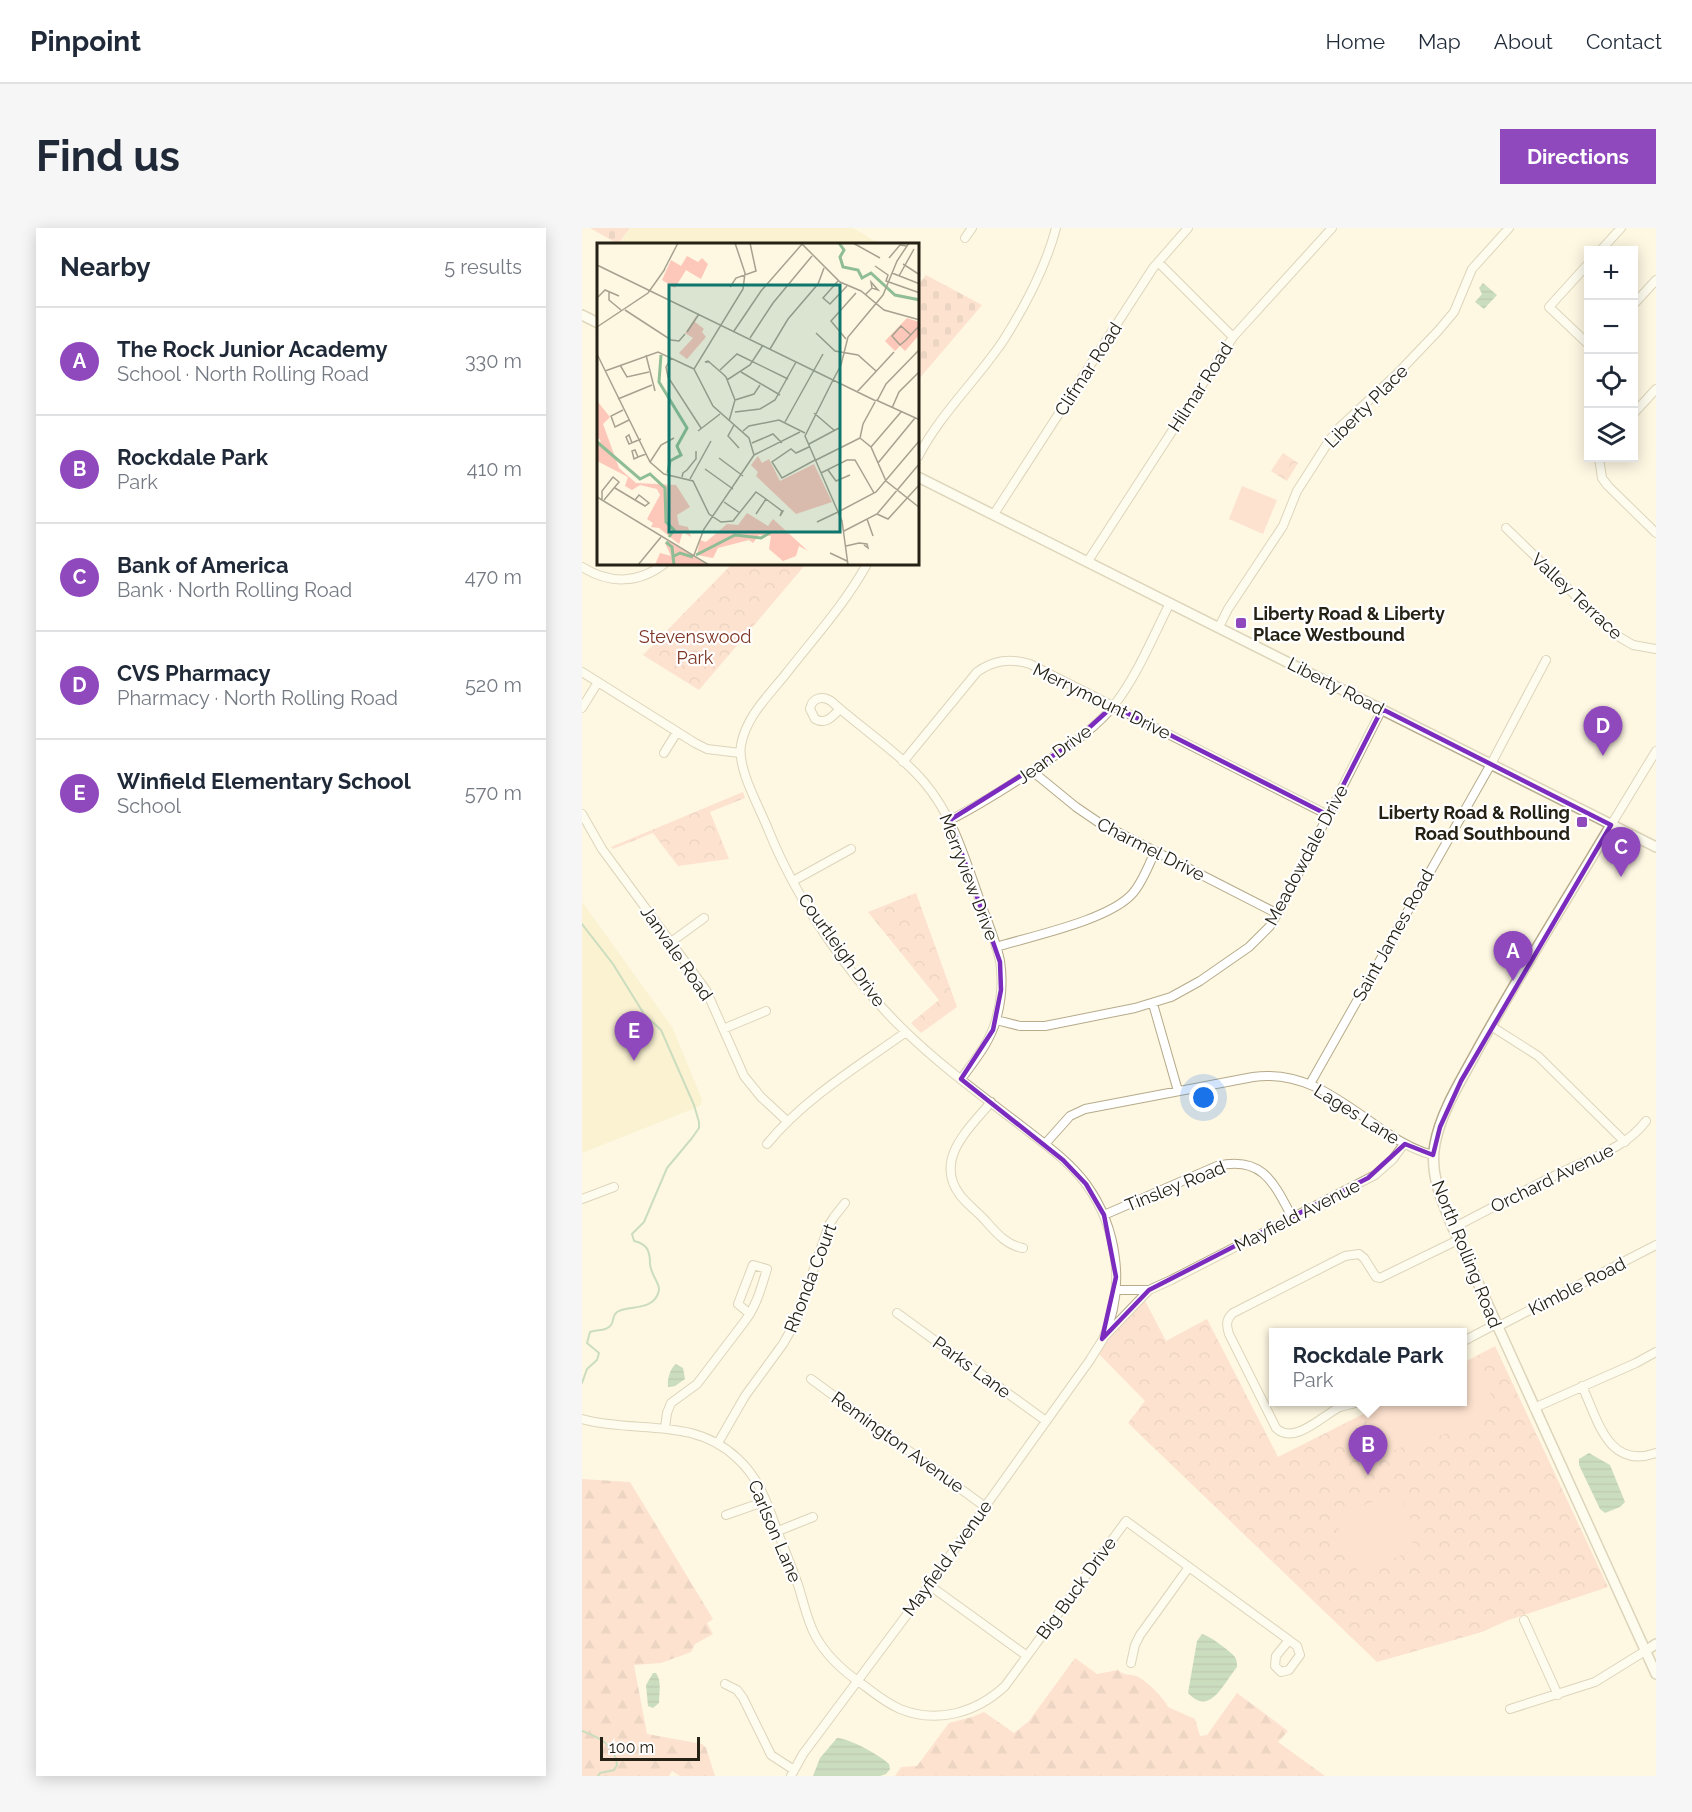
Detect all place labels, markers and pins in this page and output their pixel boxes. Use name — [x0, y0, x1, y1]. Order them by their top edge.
place label: Liberty Road & Liberty Place Westbound — [1253, 603, 1445, 645]
marker: Liberty Road & Liberty Place Westbound — [1234, 616, 1248, 630]
pin: D — [1584, 706, 1622, 756]
place label: Liberty Road & Rolling Road Southbound — [1378, 802, 1570, 844]
marker: Liberty Road & Rolling Road Southbound — [1575, 815, 1589, 829]
pin: C — [1602, 828, 1640, 877]
pin: A — [1494, 932, 1532, 981]
pin: E — [614, 1012, 654, 1061]
pin: B — [1348, 1426, 1388, 1475]

